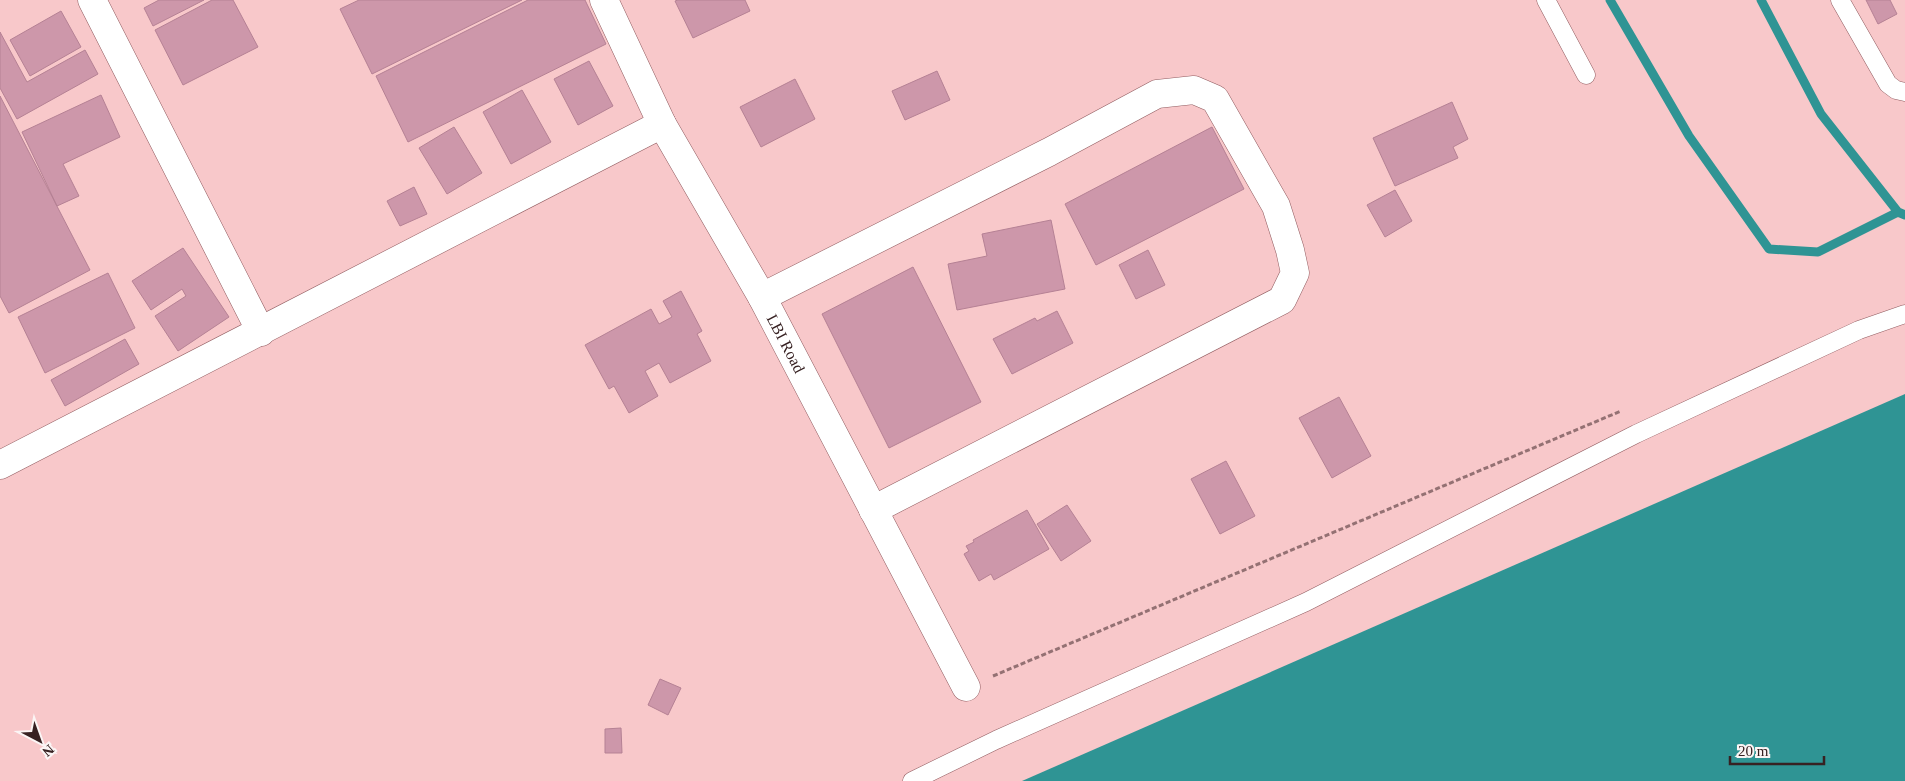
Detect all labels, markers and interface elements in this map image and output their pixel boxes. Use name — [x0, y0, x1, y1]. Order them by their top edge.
street label: LBI Road — [764, 311, 808, 375]
north arrow — [15, 716, 65, 766]
scale bar — [1730, 734, 1824, 766]
text: N — [39, 741, 57, 759]
text: 20 m — [1738, 743, 1769, 759]

